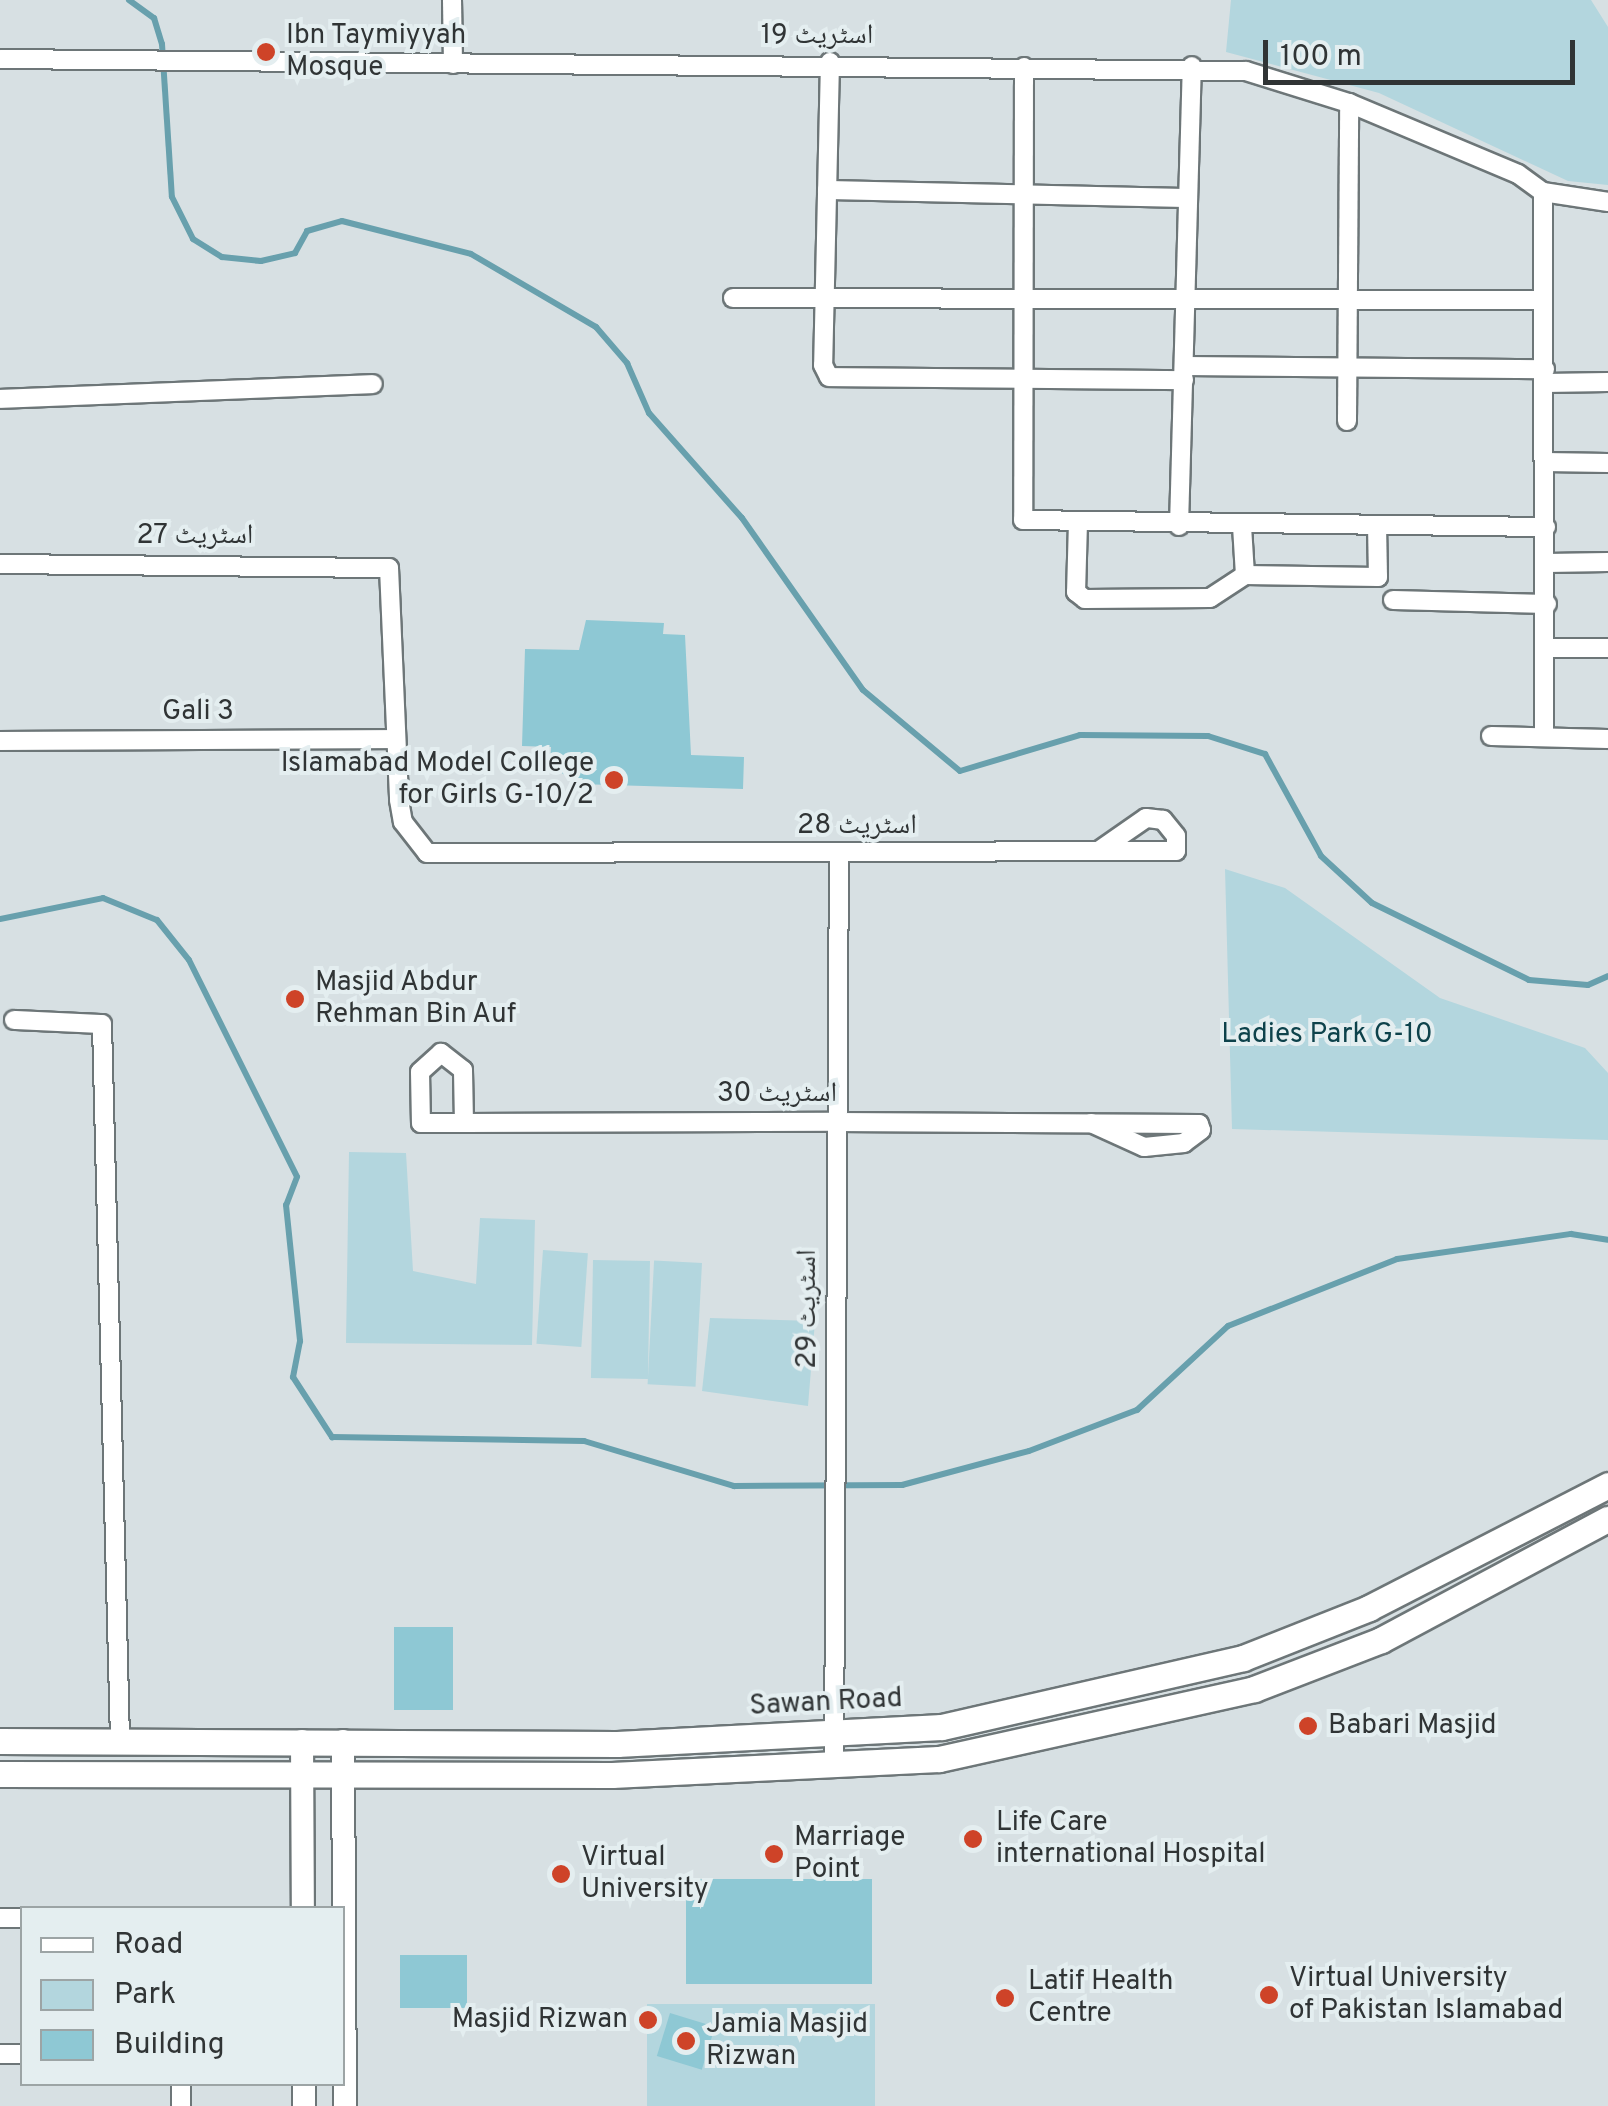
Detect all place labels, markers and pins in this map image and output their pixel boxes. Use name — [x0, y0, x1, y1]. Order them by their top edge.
place label: Ibn Taymiyyah Mosque — [286, 19, 467, 85]
marker: Ibn Taymiyyah Mosque — [255, 41, 277, 63]
place label: Islamabad Model College for Girls G-10/2 — [281, 747, 594, 813]
marker: Islamabad Model College for Girls G-10/2 — [603, 769, 625, 791]
place label: Masjid Abdur Rehman Bin Auf — [315, 966, 517, 1032]
marker: Masjid Abdur Rehman Bin Auf — [284, 988, 306, 1010]
place label: Babari Masjid — [1328, 1709, 1497, 1743]
marker: Babari Masjid — [1297, 1715, 1319, 1737]
place label: Life Care international Hospital — [996, 1806, 1266, 1872]
place label: Marriage Point — [794, 1821, 905, 1887]
marker: Life Care international Hospital — [960, 1826, 986, 1852]
place label: Virtual University — [581, 1841, 708, 1907]
marker: Marriage Point — [763, 1843, 785, 1865]
marker: Virtual University — [550, 1863, 572, 1885]
place label: Virtual University of Pakistan Islamabad — [1289, 1962, 1563, 2028]
place label: Latif Health Centre — [1028, 1965, 1173, 2031]
marker: Virtual University of Pakistan Islamabad — [1258, 1984, 1280, 2006]
marker: Latif Health Centre — [992, 1985, 1018, 2011]
place label: Masjid Rizwan — [452, 2003, 628, 2037]
place label: Jamia Masjid Rizwan — [706, 2008, 868, 2074]
marker: Masjid Rizwan — [637, 2009, 659, 2031]
marker: Jamia Masjid Rizwan — [675, 2030, 697, 2052]

